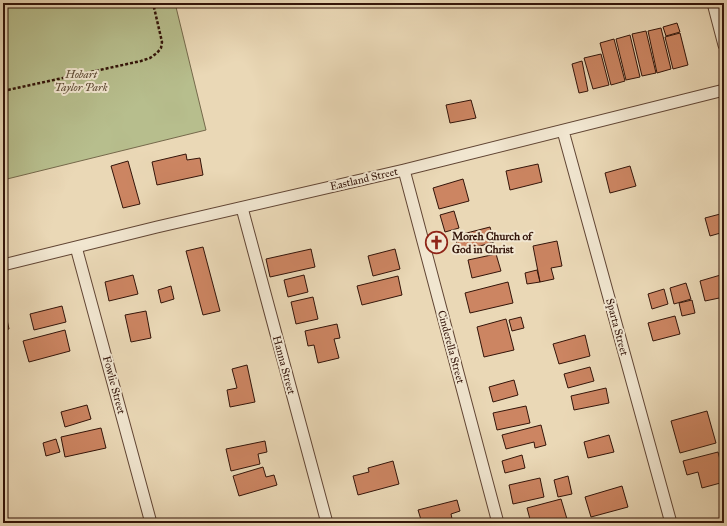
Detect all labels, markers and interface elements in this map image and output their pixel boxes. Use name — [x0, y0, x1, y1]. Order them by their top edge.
park label: Hobart Taylor Park — [54, 68, 108, 94]
street label: Eastland Street — [329, 165, 399, 193]
church icon: Moreh Church of God in Christ — [424, 229, 450, 255]
place label: Moreh Church of God in Christ — [452, 230, 534, 256]
street label: Sparta Street — [603, 297, 631, 357]
street label: Cinderella Street — [435, 309, 467, 385]
street label: Hanna Street — [270, 334, 298, 396]
street label: Fowlie Street — [100, 354, 128, 416]

